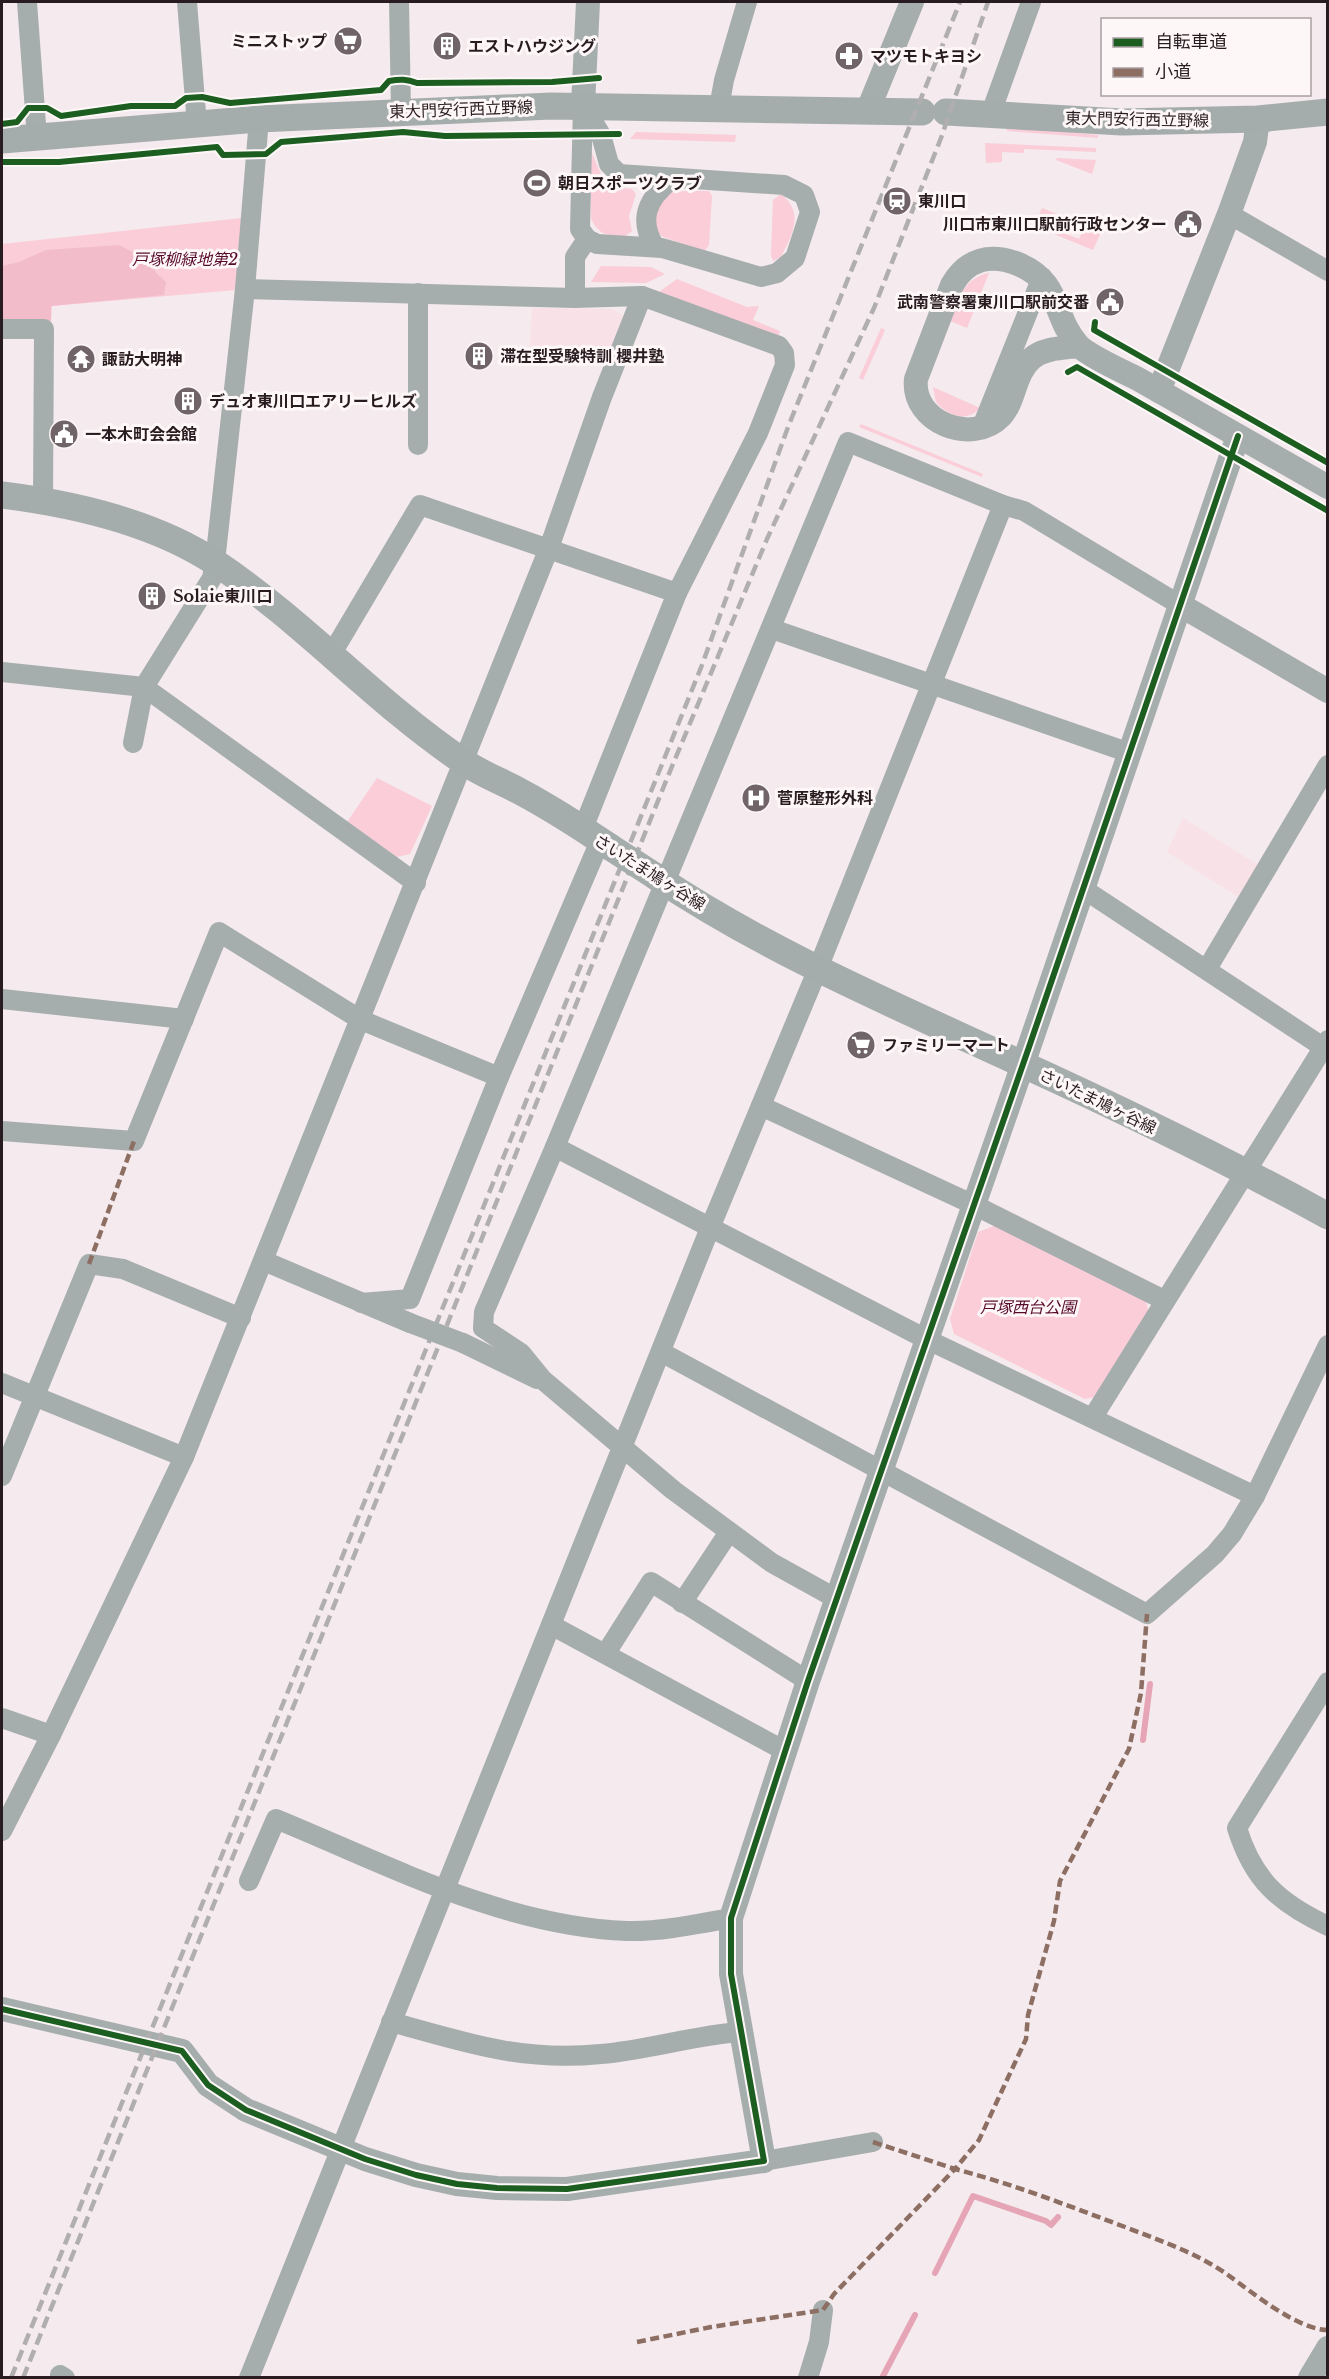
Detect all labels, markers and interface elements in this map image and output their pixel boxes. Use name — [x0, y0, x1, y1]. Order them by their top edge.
legend — [1101, 18, 1311, 96]
supermarket icon: ミニストップ — [332, 25, 364, 57]
building icon: エストハウジング — [431, 30, 463, 62]
place label: ミニストップ — [231, 31, 327, 51]
text: 自転車道 — [1155, 31, 1227, 53]
place label: エストハウジング — [468, 36, 596, 56]
pharmacy icon: マツモトキヨシ — [833, 40, 865, 72]
place label: マツモトキヨシ — [870, 46, 982, 66]
text: 小道 — [1155, 61, 1191, 83]
street label: 東大門安行西立野線 — [389, 96, 533, 122]
street label: 東大門安行西立野線 — [1065, 108, 1209, 130]
sports icon: 朝日スポーツクラブ — [521, 167, 553, 199]
place label: 朝日スポーツクラブ — [558, 173, 702, 193]
station icon: 東川口 — [881, 185, 913, 217]
place label: 東川口 — [918, 191, 966, 211]
public building icon: 川口市東川口駅前行政センター — [1172, 208, 1204, 240]
place label: 川口市東川口駅前行政センター — [943, 214, 1167, 234]
park label: 戸塚柳緑地第2 — [132, 249, 238, 269]
public building icon: 武南警察署東川口駅前交番 — [1094, 286, 1126, 318]
place label: 武南警察署東川口駅前交番 — [897, 292, 1089, 312]
building icon: 滞在型受験特訓 櫻井塾 — [463, 340, 495, 372]
temple icon: 諏訪大明神 — [65, 343, 97, 375]
place label: 滞在型受験特訓 櫻井塾 — [500, 346, 664, 366]
place label: 諏訪大明神 — [102, 349, 182, 369]
building icon: デュオ東川口エアリーヒルズ — [172, 385, 204, 417]
place label: デュオ東川口エアリーヒルズ — [209, 391, 417, 411]
public building icon: 一本木町会会館 — [48, 418, 80, 450]
place label: 一本木町会会館 — [85, 424, 197, 444]
building icon: Solaie東川口 — [136, 580, 168, 612]
place label: Solaie東川口 — [173, 586, 272, 606]
hospital icon: 菅原整形外科 — [740, 782, 772, 814]
place label: 菅原整形外科 — [777, 788, 873, 808]
street label: さいたま鳩ヶ谷線 — [591, 830, 709, 914]
supermarket icon: ファミリーマート — [845, 1029, 877, 1061]
place label: ファミリーマート — [882, 1035, 1010, 1055]
street label: さいたま鳩ヶ谷線 — [1036, 1064, 1160, 1138]
park label: 戸塚西台公園 — [980, 1297, 1078, 1317]

